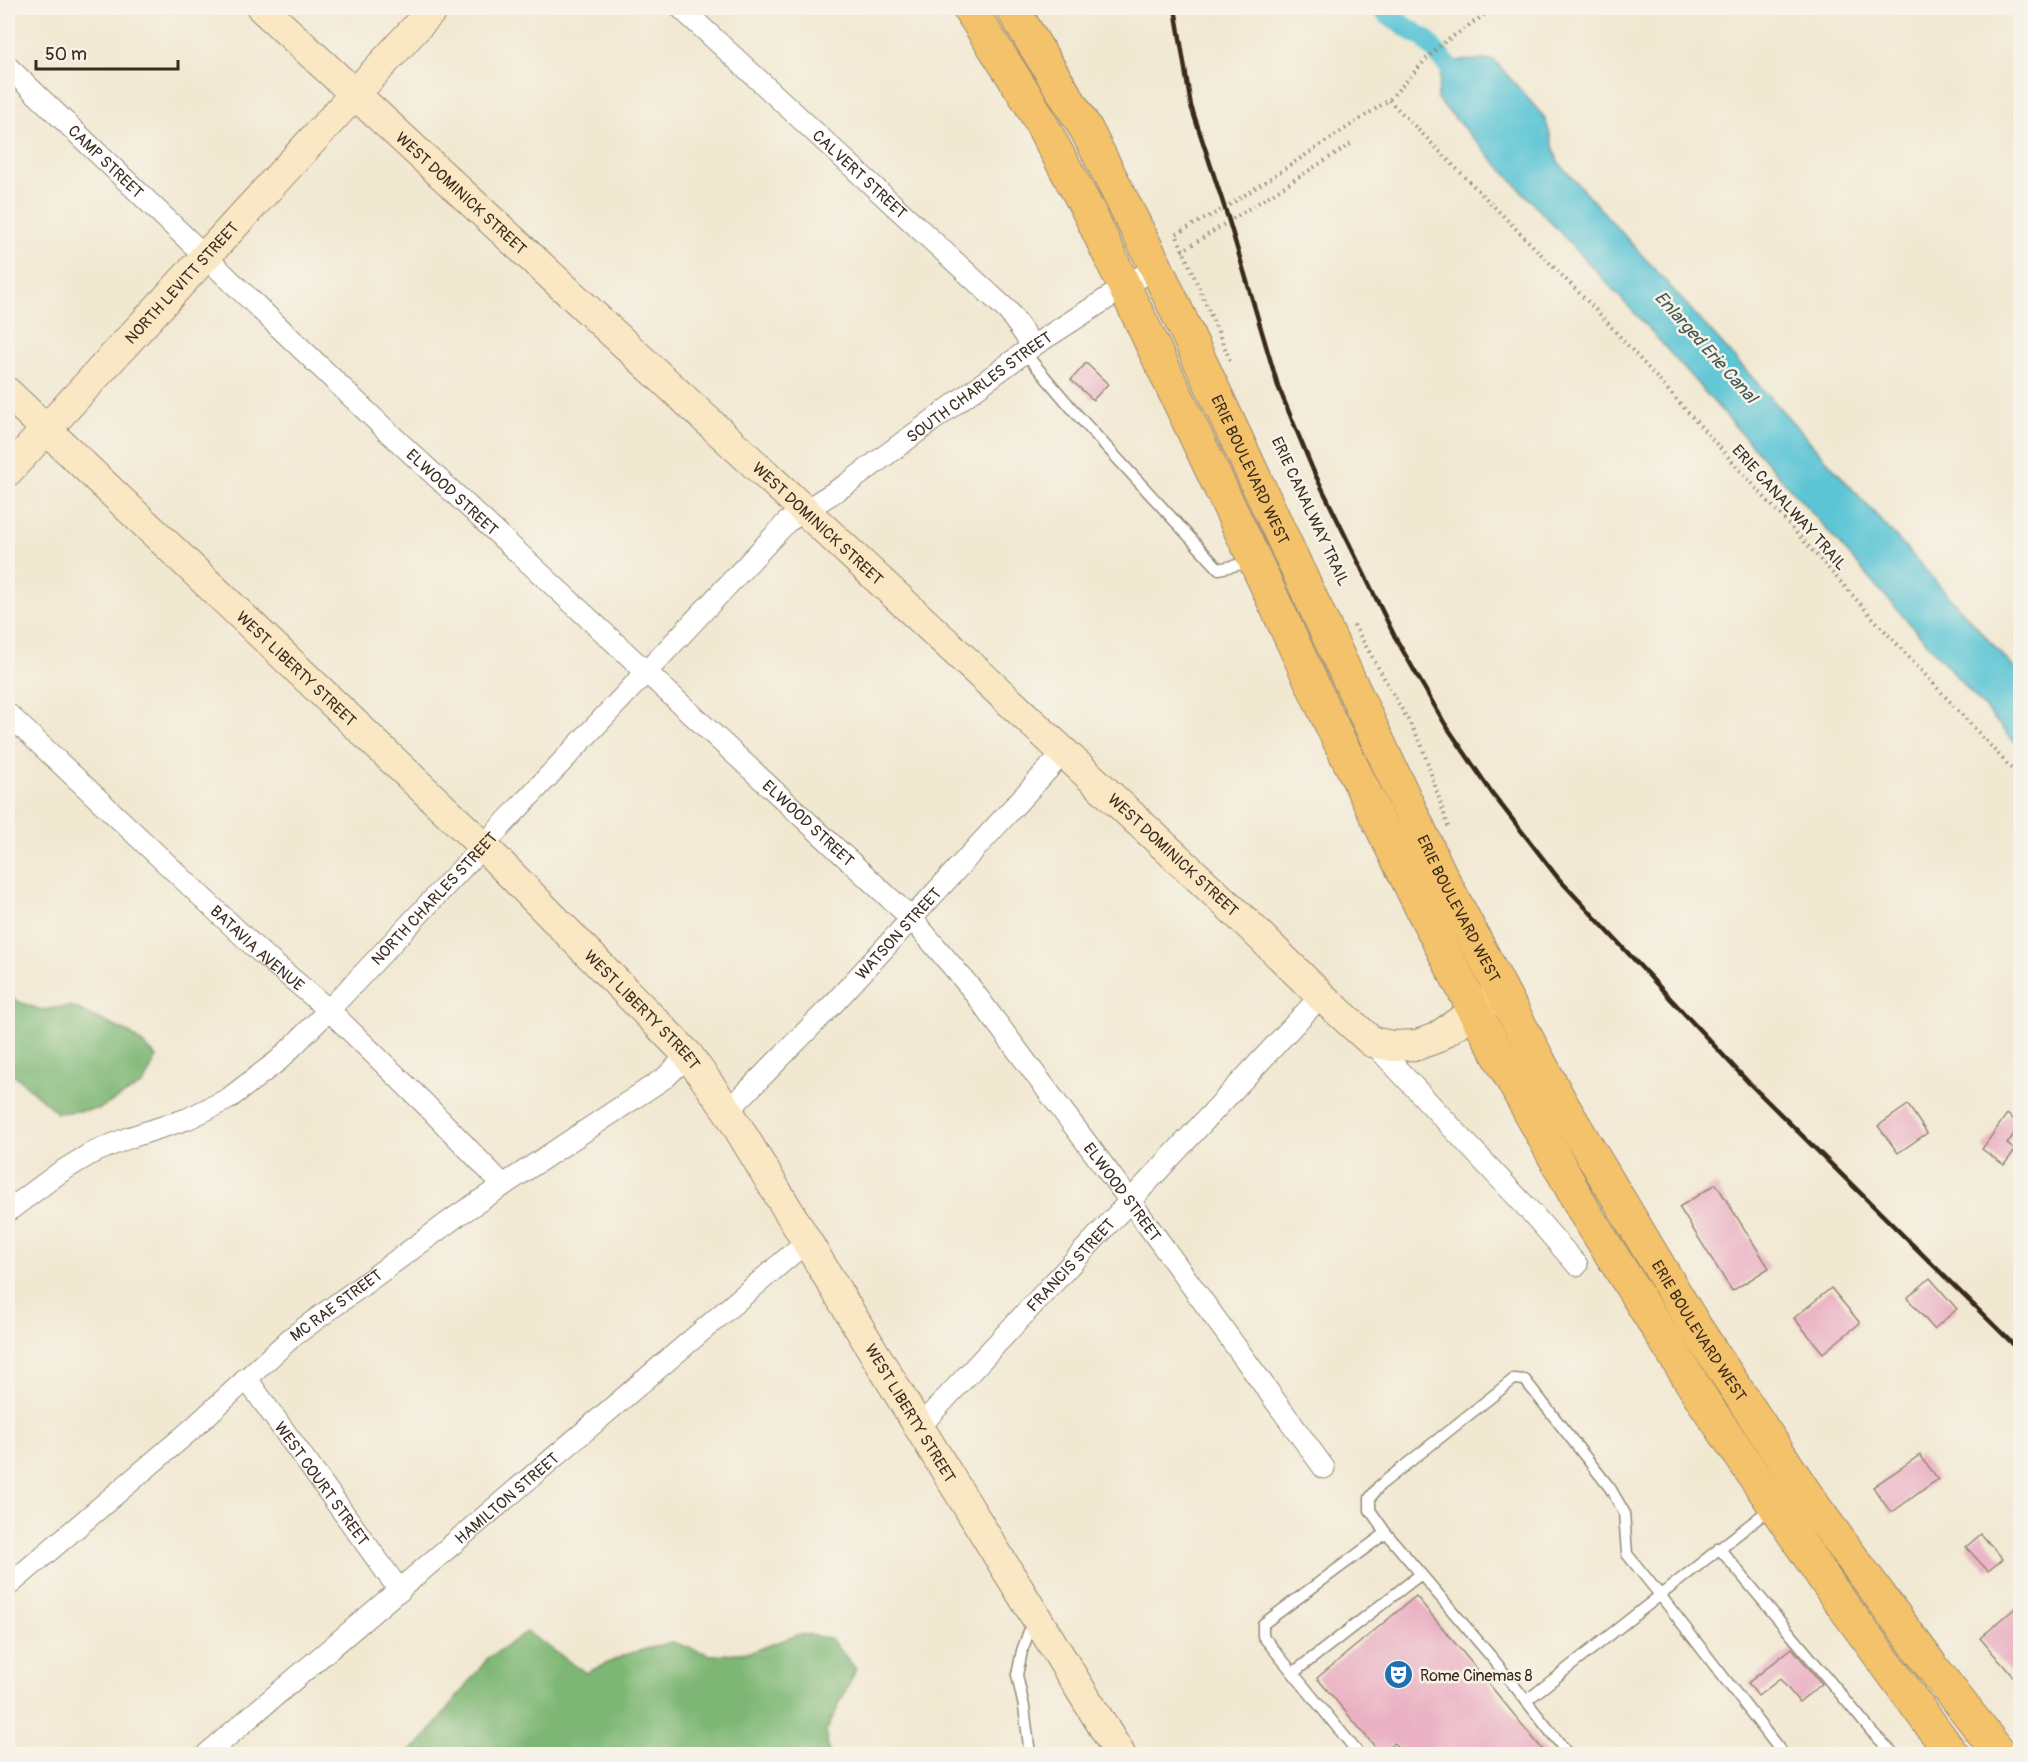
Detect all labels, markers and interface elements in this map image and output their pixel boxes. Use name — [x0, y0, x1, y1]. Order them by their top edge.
scale bar — [36, 33, 178, 71]
text: 50 m — [45, 43, 87, 66]
street label: CAMP STREET — [63, 121, 147, 203]
street label: CALVERT STREET — [808, 126, 911, 223]
street label: WEST DOMINICK STREET — [391, 128, 531, 259]
street label: NORTH LEVITT STREET — [121, 218, 243, 348]
water label: Enlarged Erie Canal — [1649, 287, 1763, 409]
street label: SOUTH CHARLES STREET — [903, 327, 1056, 447]
street label: ERIE BOULEVARD WEST — [1206, 392, 1293, 548]
street label: ERIE CANALWAY TRAIL — [1267, 434, 1353, 589]
street label: ERIE CANALWAY TRAIL — [1728, 441, 1851, 575]
street label: ELWOOD STREET — [402, 445, 502, 540]
street label: WEST DOMINICK STREET — [748, 458, 887, 590]
street label: WEST LIBERTY STREET — [232, 607, 360, 731]
street label: ELWOOD STREET — [758, 776, 858, 871]
street label: WEST DOMINICK STREET — [1103, 790, 1242, 921]
street label: NORTH CHARLES STREET — [367, 828, 502, 970]
street label: ERIE BOULEVARD WEST — [1412, 832, 1504, 986]
street label: WATSON STREET — [852, 884, 946, 984]
street label: BATAVIA AVENUE — [206, 901, 308, 996]
street label: WEST LIBERTY STREET — [580, 946, 704, 1074]
street label: ELWOOD STREET — [1079, 1139, 1165, 1246]
street label: FRANCIS STREET — [1023, 1214, 1120, 1316]
street label: ERIE BOULEVARD WEST — [1647, 1257, 1751, 1405]
street label: MC RAE STREET — [286, 1265, 386, 1346]
street label: WEST LIBERTY STREET — [860, 1341, 960, 1487]
street label: WEST COURT STREET — [270, 1418, 373, 1550]
street label: HAMILTON STREET — [451, 1449, 563, 1549]
theatre icon: Rome Cinemas 8 — [1383, 1659, 1415, 1691]
place label: Rome Cinemas 8 — [1420, 1666, 1533, 1686]

